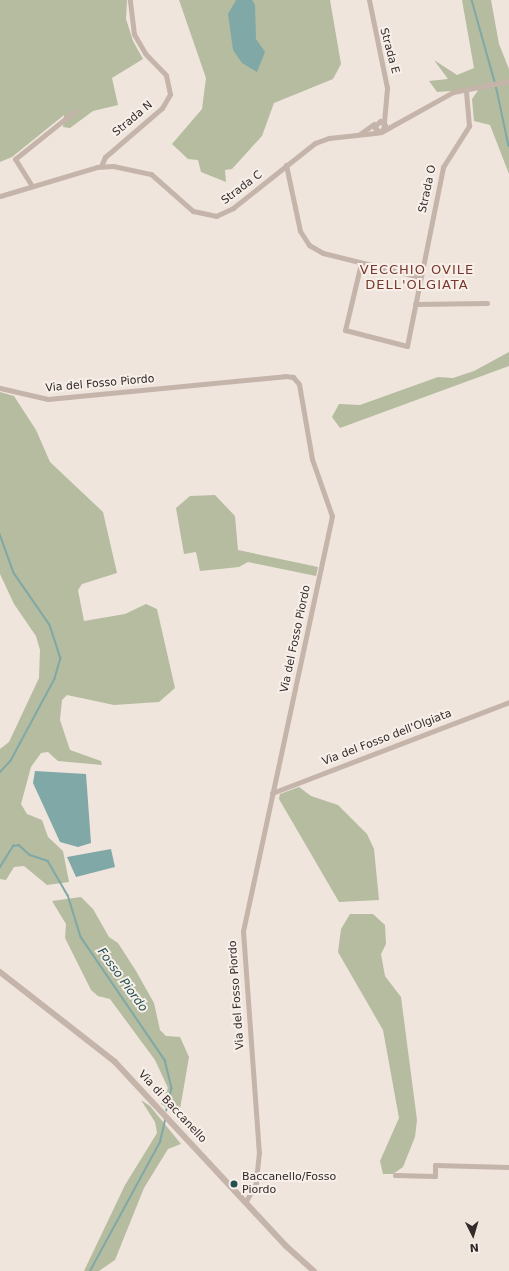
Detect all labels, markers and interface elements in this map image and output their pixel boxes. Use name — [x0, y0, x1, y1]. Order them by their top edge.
street label: Strada E — [377, 27, 401, 75]
street label: Strada N — [110, 99, 156, 139]
street label: Strada O — [417, 164, 439, 214]
street label: Strada C — [219, 168, 265, 208]
district label: VECCHIO OVILE DELL'OLGIATA — [360, 263, 474, 294]
street label: Via del Fosso Piordo — [45, 373, 155, 395]
street label: Via del Fosso Piordo — [278, 584, 314, 694]
street label: Via del Fosso dell'Olgiata — [320, 707, 454, 769]
street label: Via del Fosso Piordo — [227, 940, 247, 1050]
water label: Fosso Piordo — [94, 945, 150, 1015]
street label: Via di Baccanello — [135, 1068, 209, 1146]
place label: Baccanello/Fosso Piordo — [242, 1171, 336, 1197]
marker: Baccanello/Fosso Piordo — [229, 1179, 239, 1189]
north arrow — [453, 1215, 493, 1255]
text: N — [469, 1241, 479, 1254]

